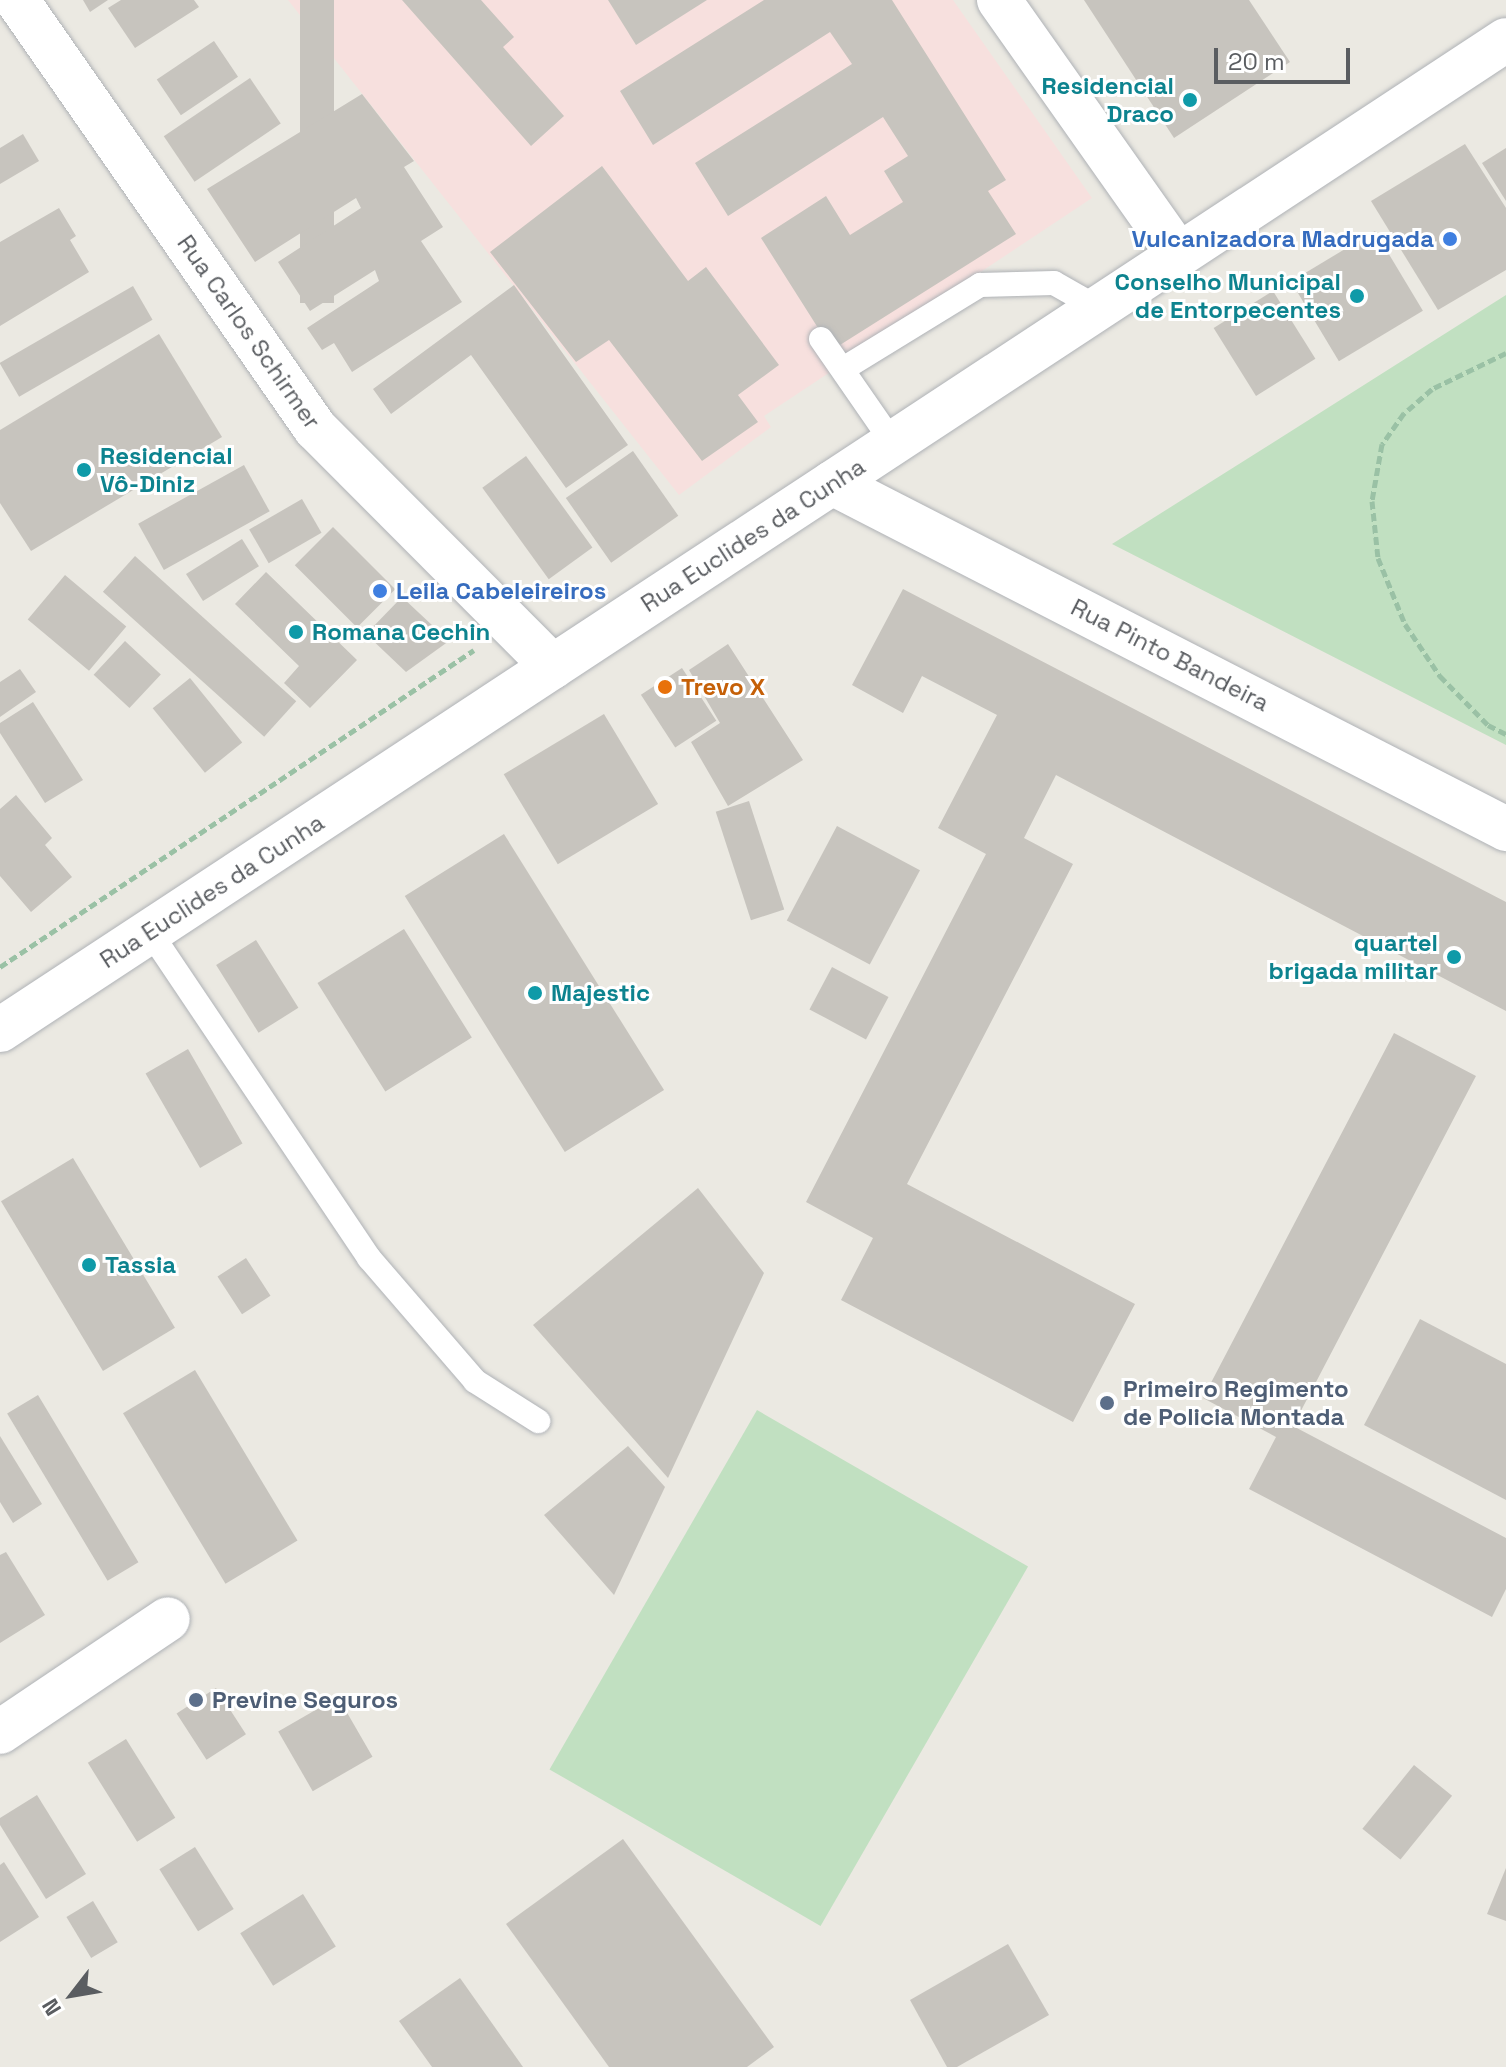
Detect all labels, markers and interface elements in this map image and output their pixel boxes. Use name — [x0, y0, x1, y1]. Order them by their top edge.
scale bar — [1218, 32, 1354, 82]
text: 20 m — [1228, 46, 1285, 77]
place label: Residencial Draco — [1041, 72, 1174, 128]
marker: Residencial Draco — [1181, 91, 1199, 109]
place label: Vulcanizadora Madrugada — [1131, 225, 1434, 253]
street label: Rua Carlos Schirmer — [171, 229, 327, 435]
marker: Vulcanizadora Madrugada — [1441, 230, 1459, 248]
place label: Conselho Municipal de Entorpecentes — [1115, 268, 1341, 324]
marker: Conselho Municipal de Entorpecentes — [1348, 287, 1366, 305]
place label: Residencial Vô-Diniz — [100, 442, 233, 498]
street label: Rua Euclides da Cunha — [636, 452, 870, 618]
marker: Residencial Vô-Diniz — [75, 461, 93, 479]
place label: Leila Cabeleireiros — [396, 577, 606, 605]
marker: Leila Cabeleireiros — [371, 582, 389, 600]
street label: Rua Pinto Bandeira — [1066, 593, 1274, 717]
place label: Romana Cechin — [312, 618, 490, 646]
marker: Romana Cechin — [287, 623, 305, 641]
place label: Trevo X — [681, 673, 765, 701]
marker: Trevo X — [656, 678, 674, 696]
street label: Rua Euclides da Cunha — [95, 808, 329, 974]
place label: quartel brigada militar — [1269, 929, 1438, 985]
marker: quartel brigada militar — [1445, 948, 1463, 966]
place label: Majestic — [551, 979, 650, 1007]
marker: Majestic — [526, 984, 544, 1002]
place label: Tassia — [105, 1251, 176, 1279]
marker: Tassia — [80, 1256, 98, 1274]
place label: Primeiro Regimento de Policia Montada — [1123, 1375, 1349, 1431]
marker: Primeiro Regimento de Policia Montada — [1098, 1394, 1116, 1412]
place label: Previne Seguros — [212, 1686, 398, 1714]
marker: Previne Seguros — [187, 1691, 205, 1709]
north arrow — [32, 1955, 112, 2035]
text: N — [36, 1994, 67, 2021]

